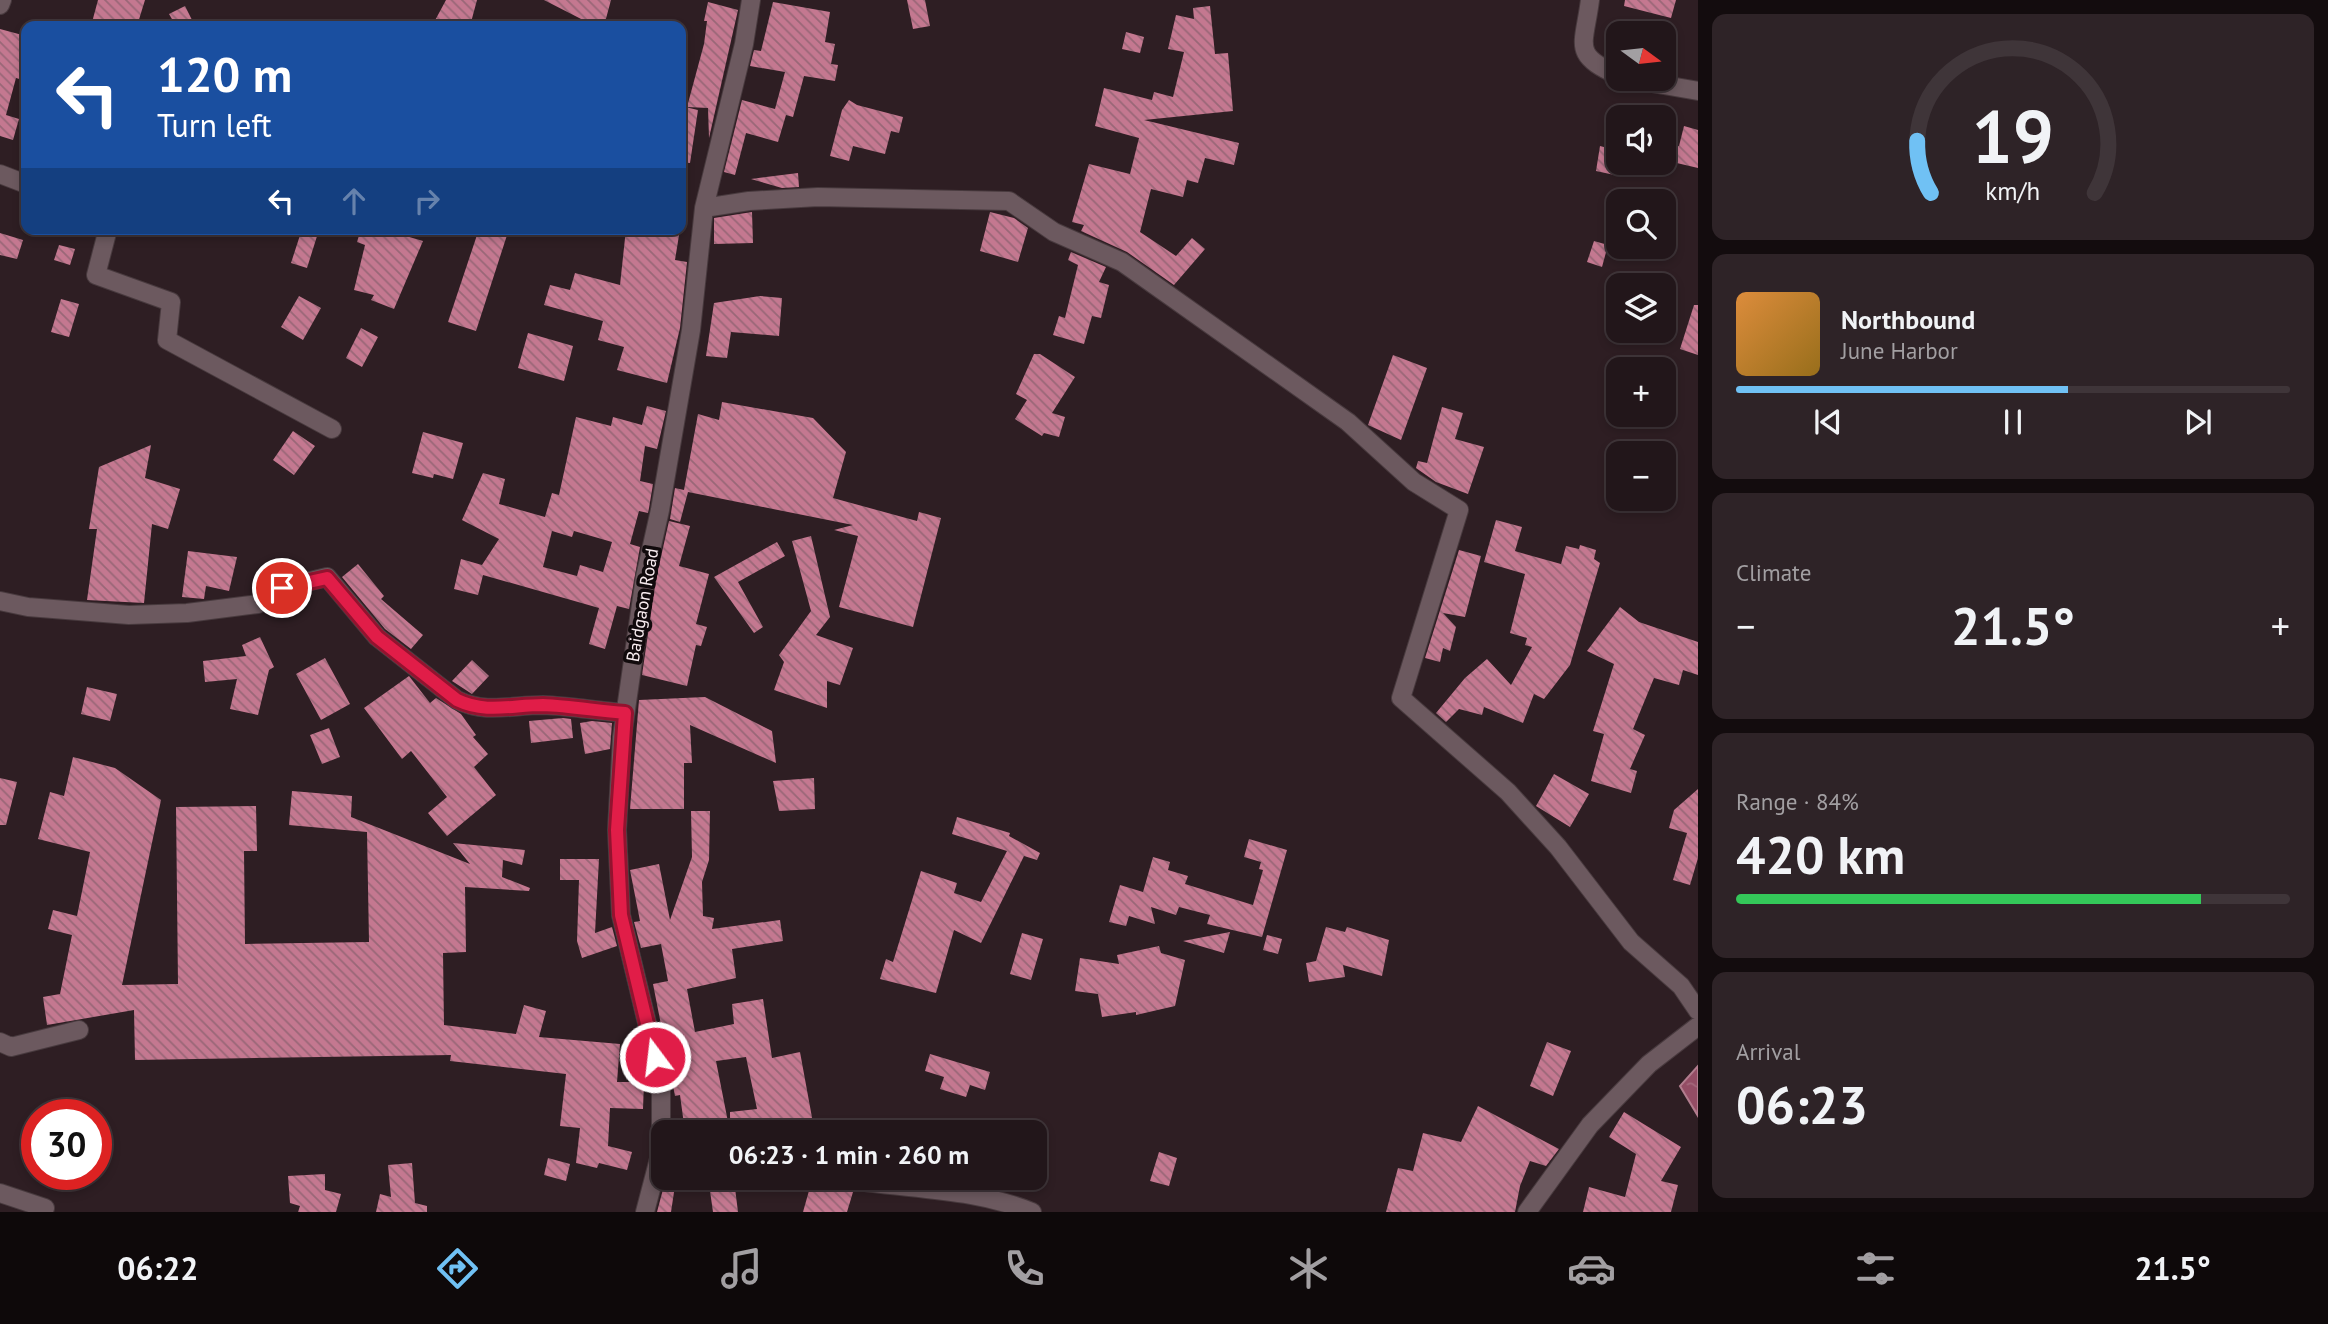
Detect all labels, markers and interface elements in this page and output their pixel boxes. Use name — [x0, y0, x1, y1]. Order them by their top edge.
north arrow — [1606, 21, 1676, 91]
map controls — [1606, 21, 1676, 511]
text: 120 m — [157, 42, 292, 106]
icon: left — [42, 49, 133, 140]
text: 19 — [1972, 89, 2054, 183]
text: Turn left — [157, 104, 272, 146]
button: sound — [1606, 105, 1676, 175]
text: km/h — [1986, 175, 2040, 207]
icon: left — [262, 182, 300, 220]
icon: ahead — [335, 182, 373, 220]
icon: right — [408, 182, 446, 220]
button: search — [1606, 189, 1676, 259]
button: layers — [1606, 273, 1676, 343]
text: Northbound — [1841, 303, 1975, 336]
text: June Harbor — [1841, 336, 1958, 365]
button: + — [1606, 357, 1676, 427]
icon: previous — [1809, 403, 1847, 441]
icon: pause — [1994, 403, 2032, 441]
icon: next — [2179, 403, 2217, 441]
button: − — [1606, 441, 1676, 511]
street label: Baidgaon Road — [621, 546, 663, 664]
pin — [252, 558, 312, 618]
text: Climate — [1736, 558, 1811, 587]
icon: arrive — [263, 569, 301, 607]
text: 21.5° — [1951, 592, 2075, 659]
text: − — [1736, 601, 1755, 650]
text: + — [2271, 601, 2290, 650]
text: Range · 84% — [1736, 787, 1859, 816]
text: 420 km — [1736, 821, 1905, 888]
position arrow — [618, 1020, 692, 1094]
text: Arrival — [1736, 1037, 1800, 1066]
text: 06:23 — [1736, 1071, 1868, 1138]
speed limit sign: 30 — [21, 1099, 112, 1190]
text: 06:23 · 1 min · 260 m — [729, 1138, 969, 1171]
icon: directions — [433, 1244, 482, 1293]
icon: music — [717, 1244, 766, 1293]
icon: phone — [1000, 1244, 1049, 1293]
icon: climate — [1284, 1244, 1333, 1293]
icon: car — [1567, 1244, 1616, 1293]
icon: filters — [1851, 1244, 1900, 1293]
text: 06:22 — [117, 1247, 198, 1289]
text: 21.5° — [2134, 1247, 2211, 1289]

